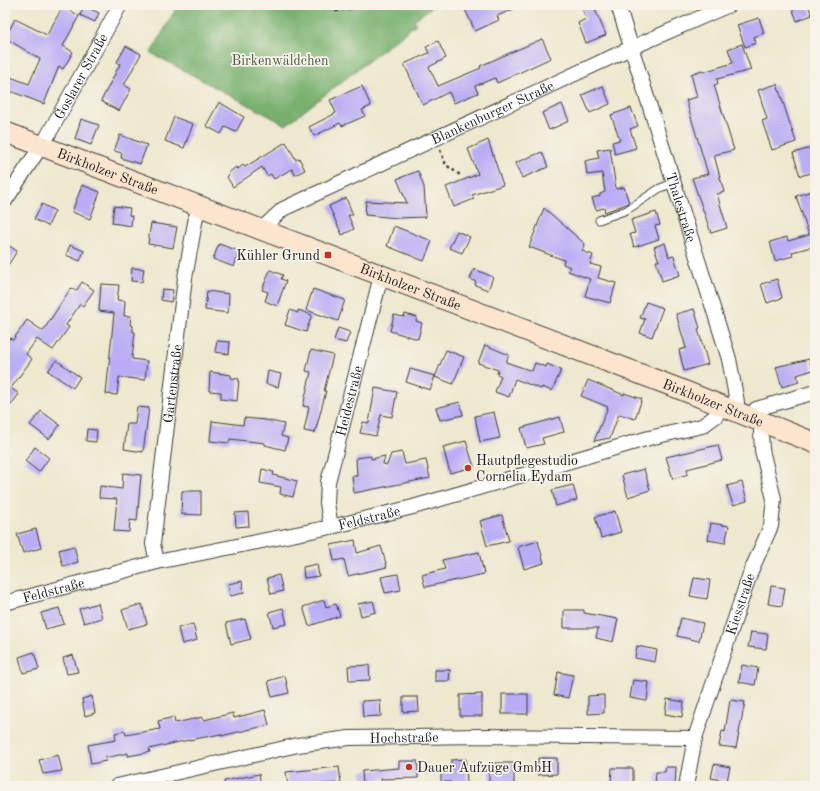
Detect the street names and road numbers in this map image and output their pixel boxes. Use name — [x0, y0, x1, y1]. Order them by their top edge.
street label: Goslarer Straße — [52, 31, 111, 122]
street label: Blankenburger Straße — [429, 79, 556, 148]
street label: Birkholzer Straße — [55, 146, 160, 198]
street label: Thalestraße — [663, 171, 698, 244]
street label: Birkholzer Straße — [358, 262, 463, 313]
street label: Gartenstraße — [161, 344, 185, 424]
street label: Heidestraße — [334, 364, 366, 438]
street label: Birkholzer Straße — [660, 377, 765, 430]
street label: Feldstraße — [337, 504, 402, 533]
street label: Kiesstraße — [724, 572, 758, 637]
street label: Feldstraße — [21, 576, 86, 606]
street label: Hochstraße — [369, 731, 439, 746]

